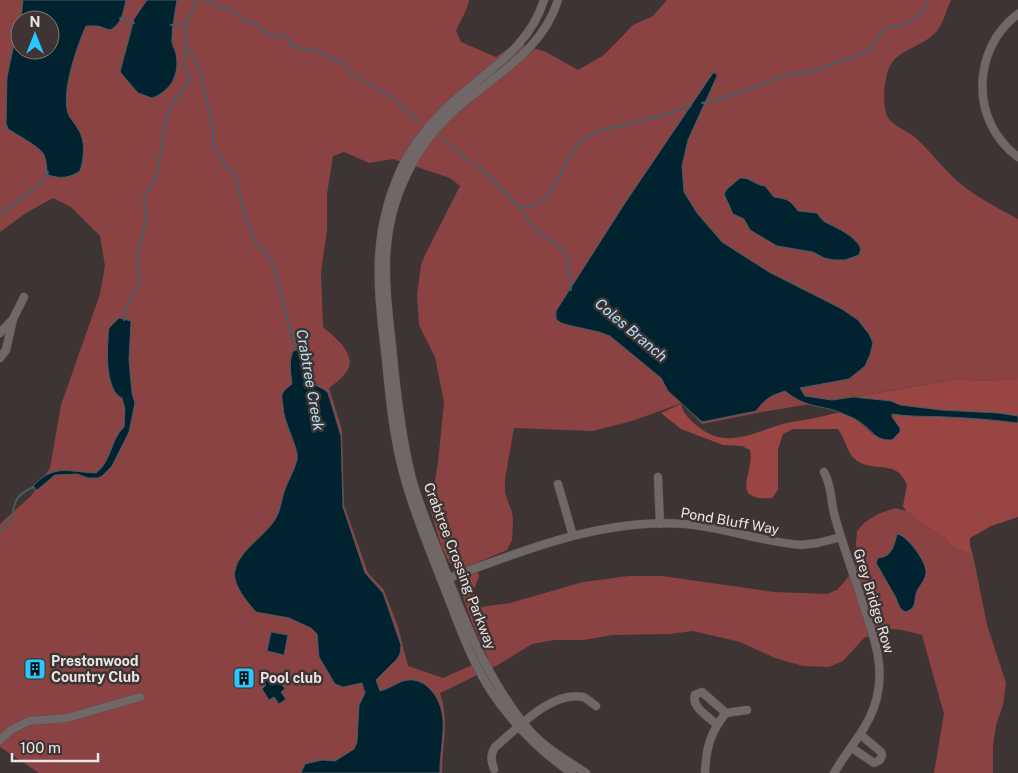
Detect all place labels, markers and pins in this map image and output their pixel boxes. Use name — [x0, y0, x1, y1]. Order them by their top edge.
place label: Prestonwood Country Club — [51, 653, 140, 685]
building icon: Prestonwood Country Club — [23, 657, 47, 681]
building icon: Pool club — [232, 666, 256, 690]
place label: Pool club — [260, 670, 322, 686]

